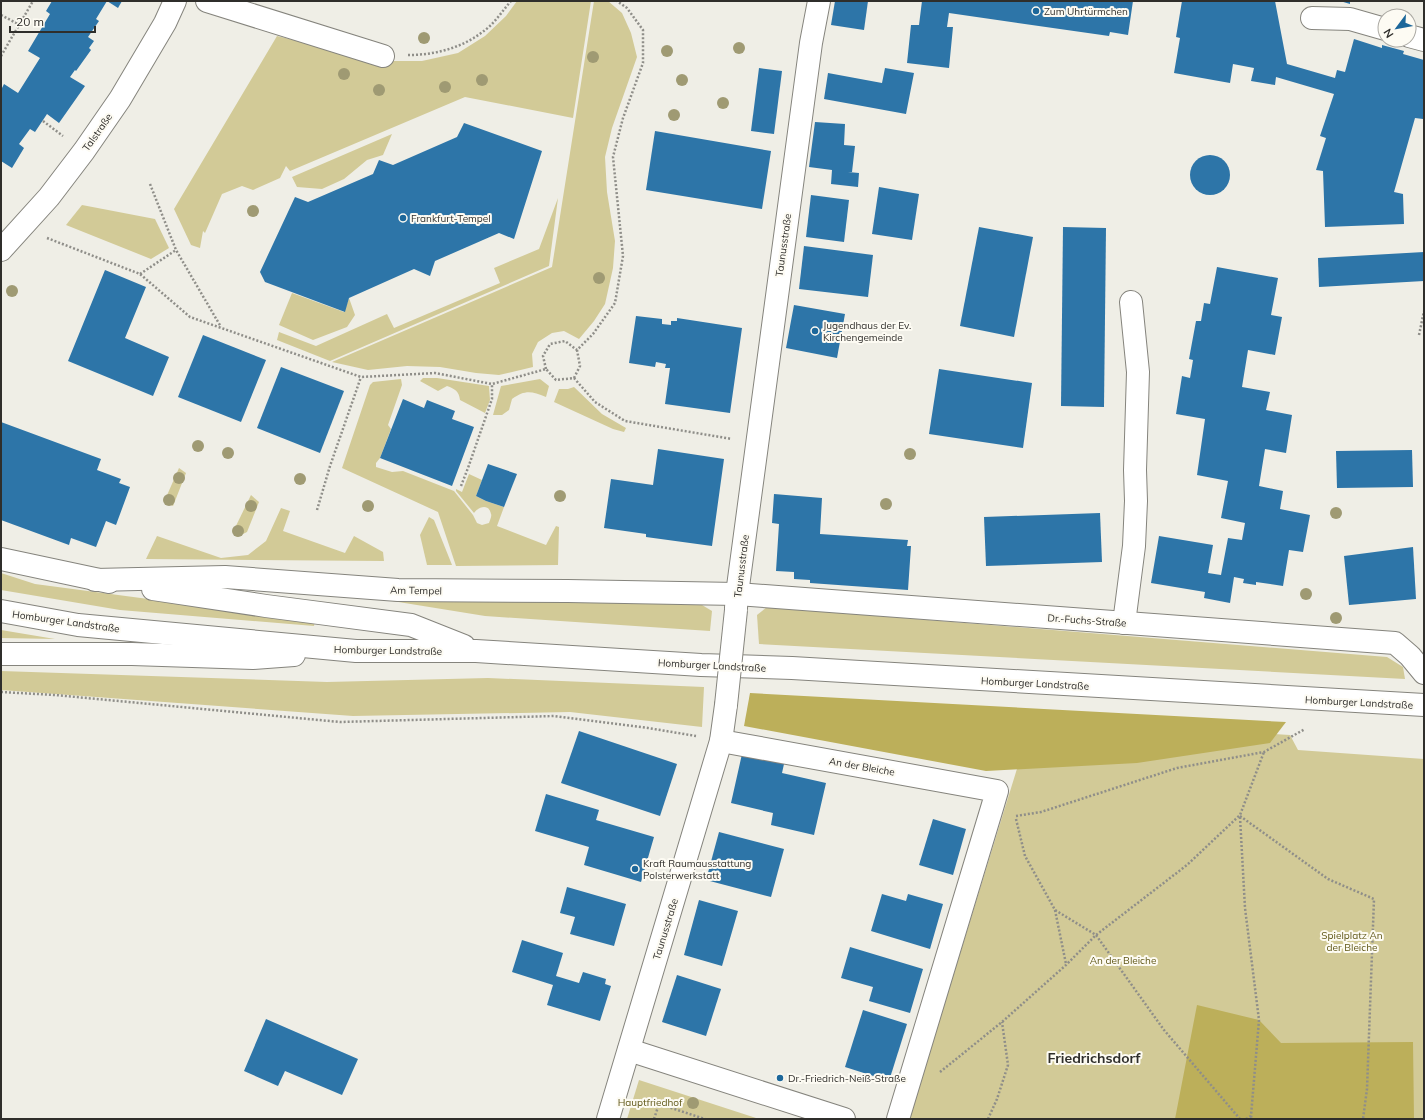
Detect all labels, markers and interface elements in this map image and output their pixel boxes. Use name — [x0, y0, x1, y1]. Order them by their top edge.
place label: Zum Uhrtürmchen — [1044, 5, 1128, 18]
marker: Zum Uhrtürmchen — [1031, 6, 1041, 16]
scale bar — [10, 8, 95, 34]
north arrow — [1377, 8, 1417, 48]
text: 20 m — [16, 14, 44, 29]
text: N — [1380, 26, 1397, 41]
street label: Talstraße — [80, 111, 115, 154]
place label: Frankfurt-Tempel — [411, 212, 491, 225]
marker: Frankfurt-Tempel — [398, 213, 408, 223]
street label: Taunusstraße — [773, 213, 794, 277]
place label: Jugendhaus der Ev. Kirchengemeinde — [823, 319, 911, 344]
marker: Jugendhaus der Ev. Kirchengemeinde — [810, 326, 820, 336]
street label: Taunusstraße — [731, 534, 752, 598]
street label: Am Tempel — [390, 584, 442, 597]
street label: Homburger Landstraße — [11, 608, 120, 635]
street label: Dr.-Fuchs-Straße — [1047, 611, 1127, 630]
street label: Homburger Landstraße — [334, 643, 442, 658]
street label: Homburger Landstraße — [658, 656, 766, 675]
street label: Homburger Landstraße — [981, 674, 1089, 693]
street label: Homburger Landstraße — [1305, 693, 1413, 712]
street label: An der Bleiche — [828, 754, 896, 779]
place label: Kraft Raumausstattung Polsterwerkstatt — [643, 857, 751, 882]
marker: Kraft Raumausstattung Polsterwerkstatt — [630, 864, 640, 874]
street label: Taunusstraße — [650, 897, 681, 961]
park label: Spielplatz An der Bleiche — [1321, 929, 1383, 954]
park label: An der Bleiche — [1090, 954, 1156, 967]
district label: Friedrichsdorf — [1047, 1049, 1141, 1067]
place label: Dr.-Friedrich-Neiß-Straße — [788, 1072, 906, 1085]
marker: Dr.-Friedrich-Neiß-Straße — [775, 1073, 785, 1083]
park label: Hauptfriedhof — [618, 1096, 683, 1109]

